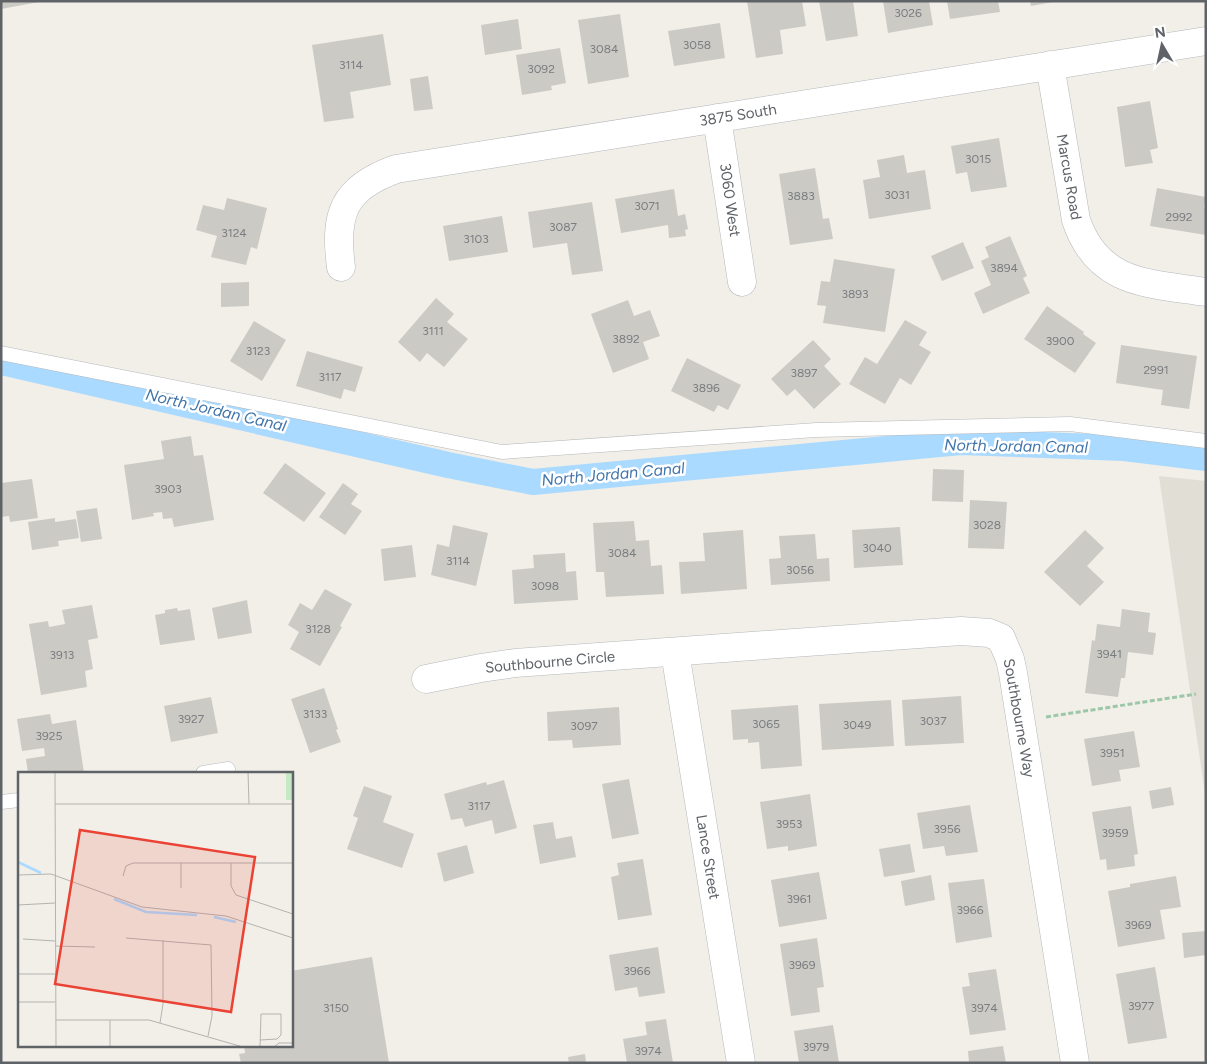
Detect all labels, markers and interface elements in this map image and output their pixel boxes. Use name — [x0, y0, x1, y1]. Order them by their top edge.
house number: 3026 — [894, 6, 922, 20]
north arrow — [1137, 20, 1187, 70]
text: N — [1153, 23, 1167, 42]
house number: 3058 — [683, 38, 711, 52]
house number: 3084 — [589, 42, 619, 56]
house number: 3114 — [339, 58, 363, 72]
house number: 3092 — [527, 62, 555, 76]
street label: 3875 South — [698, 100, 778, 130]
street label: Marcus Road — [1053, 133, 1085, 221]
house number: 3015 — [965, 152, 991, 166]
street label: 3060 West — [716, 162, 744, 238]
house number: 3031 — [884, 188, 910, 202]
house number: 3883 — [787, 189, 815, 203]
house number: 3071 — [634, 199, 660, 213]
house number: 2992 — [1165, 210, 1193, 224]
house number: 3087 — [549, 220, 578, 234]
house number: 3124 — [221, 226, 247, 240]
house number: 3103 — [463, 232, 489, 246]
house number: 3894 — [990, 261, 1019, 275]
house number: 3893 — [841, 287, 869, 301]
house number: 3111 — [422, 324, 444, 338]
house number: 3892 — [612, 332, 640, 346]
house number: 3900 — [1046, 334, 1075, 348]
house number: 3123 — [246, 344, 270, 358]
house number: 2991 — [1143, 363, 1169, 377]
house number: 3897 — [790, 366, 818, 380]
house number: 3117 — [319, 370, 342, 384]
house number: 3896 — [692, 381, 720, 395]
water label: North Jordan Canal — [144, 385, 289, 436]
water label: North Jordan Canal — [944, 435, 1088, 457]
water label: North Jordan Canal — [541, 458, 686, 490]
house number: 3903 — [154, 482, 182, 496]
house number: 3028 — [973, 518, 1001, 532]
house number: 3040 — [862, 541, 892, 555]
house number: 3084 — [607, 546, 637, 560]
house number: 3114 — [446, 554, 470, 568]
house number: 3056 — [786, 563, 814, 577]
house number: 3098 — [531, 579, 559, 593]
house number: 3128 — [305, 622, 331, 636]
street label: Southbourne Circle — [484, 647, 616, 677]
house number: 3941 — [1096, 647, 1122, 661]
house number: 3913 — [50, 648, 74, 662]
street label: Southbourne Way — [1000, 657, 1038, 779]
house number: 3133 — [303, 707, 327, 721]
house number: 3927 — [178, 712, 205, 726]
house number: 3037 — [919, 714, 947, 728]
house number: 3065 — [752, 717, 780, 731]
house number: 3049 — [843, 718, 871, 732]
house number: 3097 — [570, 719, 598, 733]
house number: 3925 — [36, 729, 63, 743]
house number: 3951 — [1099, 746, 1125, 760]
inset map — [18, 772, 292, 1046]
house number: 3117 — [468, 799, 491, 813]
street label: Lance Street — [692, 813, 724, 901]
house number: 3953 — [776, 817, 802, 831]
house number: 3956 — [933, 822, 961, 836]
house number: 3959 — [1101, 826, 1129, 840]
house number: 3961 — [786, 892, 812, 906]
house number: 3966 — [957, 903, 984, 917]
house number: 3969 — [1125, 918, 1152, 932]
house number: 3969 — [789, 958, 816, 972]
house number: 3966 — [624, 964, 651, 978]
house number: 3977 — [1128, 999, 1155, 1013]
house number: 3150 — [323, 1001, 349, 1015]
house number: 3974 — [970, 1001, 998, 1015]
house number: 3979 — [803, 1040, 829, 1054]
house number: 3974 — [634, 1044, 662, 1058]

